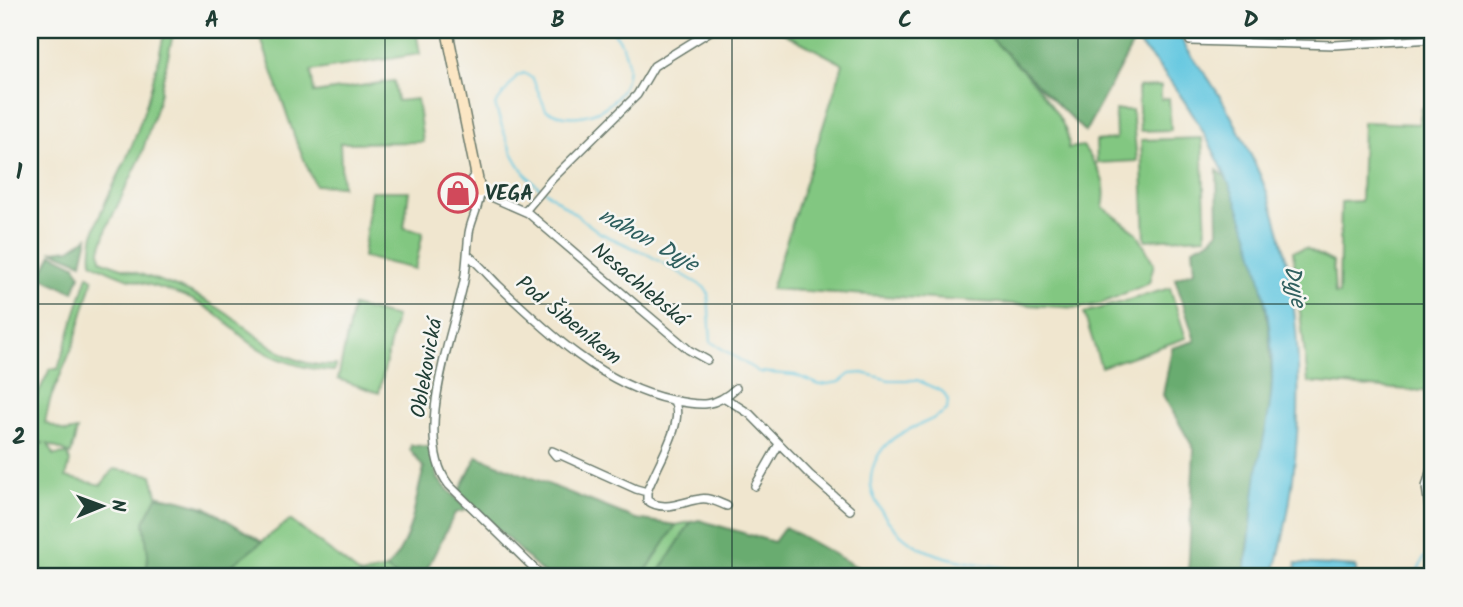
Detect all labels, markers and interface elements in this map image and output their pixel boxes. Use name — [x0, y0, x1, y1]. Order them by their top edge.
text: A — [205, 3, 219, 39]
text: B — [551, 3, 565, 39]
text: C — [898, 3, 912, 39]
text: D — [1243, 3, 1259, 39]
text: 1 — [16, 155, 23, 191]
shop icon: VEGA — [437, 172, 479, 214]
place label: VEGA — [485, 178, 534, 211]
water label: náhon Dyje — [592, 199, 707, 284]
street label: Nesachlebská — [583, 235, 696, 337]
water label: Dyje — [1273, 263, 1316, 313]
street label: Pod Šibeníkem — [508, 268, 628, 374]
street label: Oblekovická — [402, 314, 453, 421]
text: 2 — [12, 420, 26, 456]
north arrow — [66, 470, 136, 540]
text: N — [102, 499, 132, 512]

